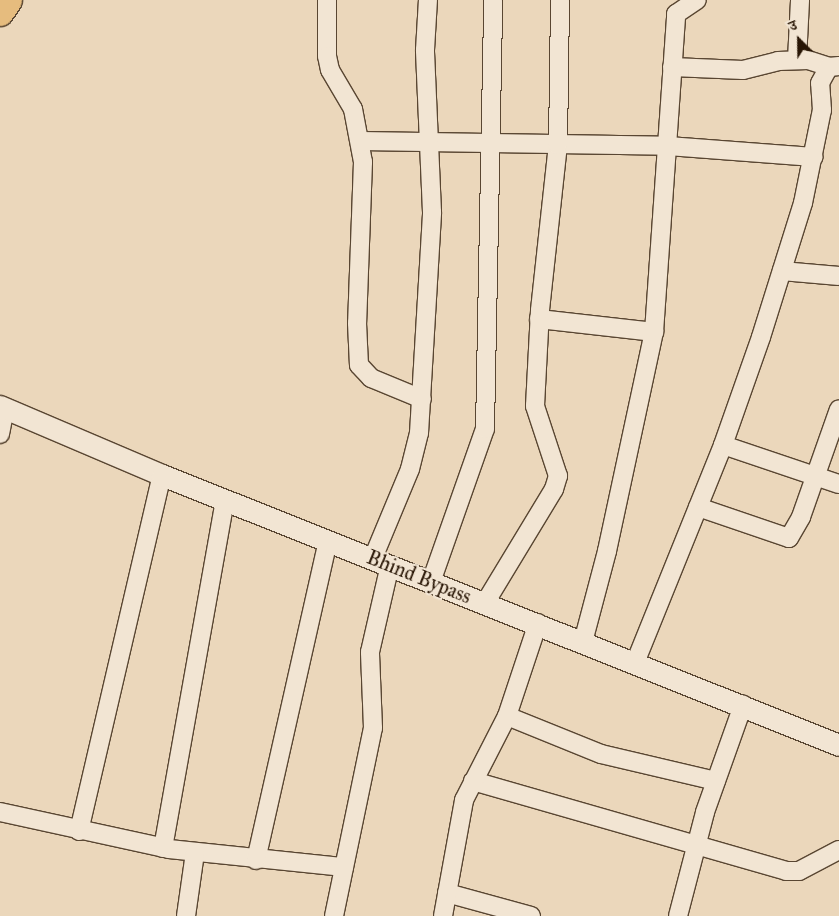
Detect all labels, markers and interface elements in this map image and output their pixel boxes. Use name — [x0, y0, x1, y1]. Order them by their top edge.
north arrow — [774, 15, 824, 65]
text: उ — [786, 17, 800, 35]
street label: Bhind Bypass — [363, 545, 475, 609]

